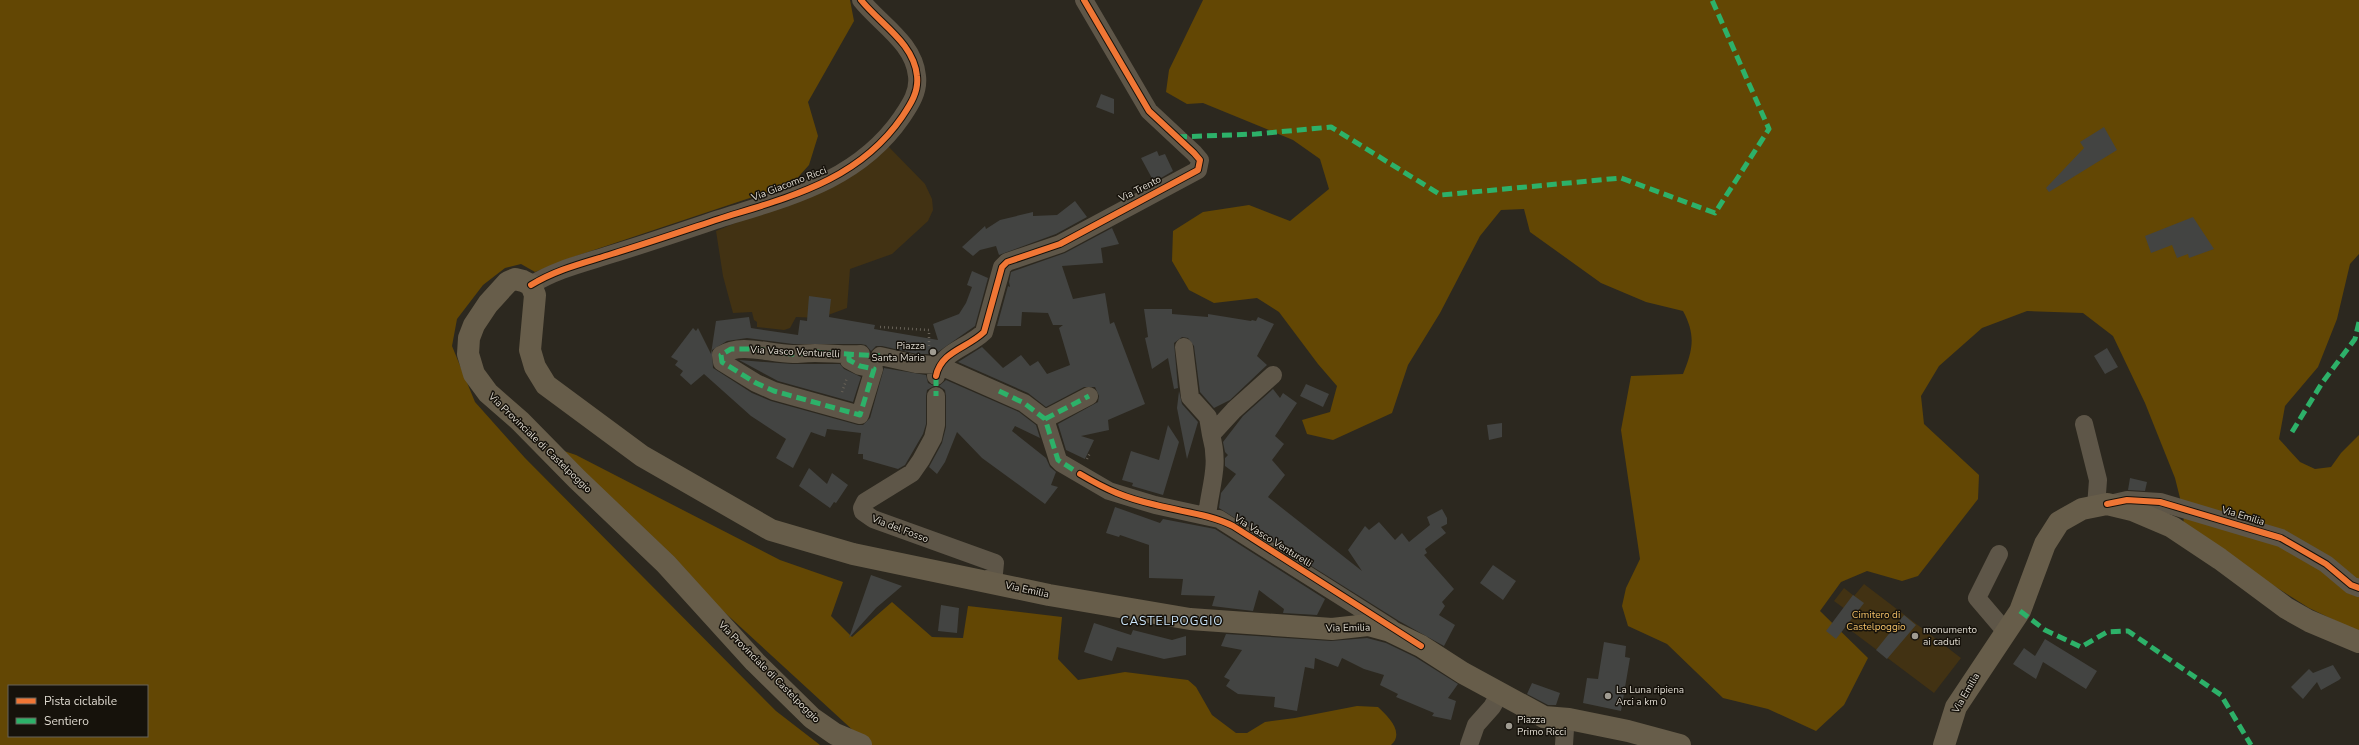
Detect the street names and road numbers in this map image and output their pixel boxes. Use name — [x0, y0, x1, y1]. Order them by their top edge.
street label: Via Giacomo Ricci — [749, 163, 828, 205]
street label: Via Trento — [1115, 172, 1164, 206]
street label: Via Vasco Venturelli — [749, 343, 840, 361]
street label: Via Provinciale di Castelpoggio — [485, 389, 595, 496]
street label: Via Emilia — [2219, 503, 2266, 529]
street label: Via del Fosso — [869, 511, 931, 546]
street label: Via Vasco Venturelli — [1230, 511, 1315, 571]
street label: Via Emilia — [1003, 578, 1050, 601]
street label: Via Provinciale di Castelpoggio — [714, 617, 823, 726]
street label: Via Emilia — [1325, 621, 1370, 635]
street label: Via Emilia — [1948, 670, 1983, 717]

